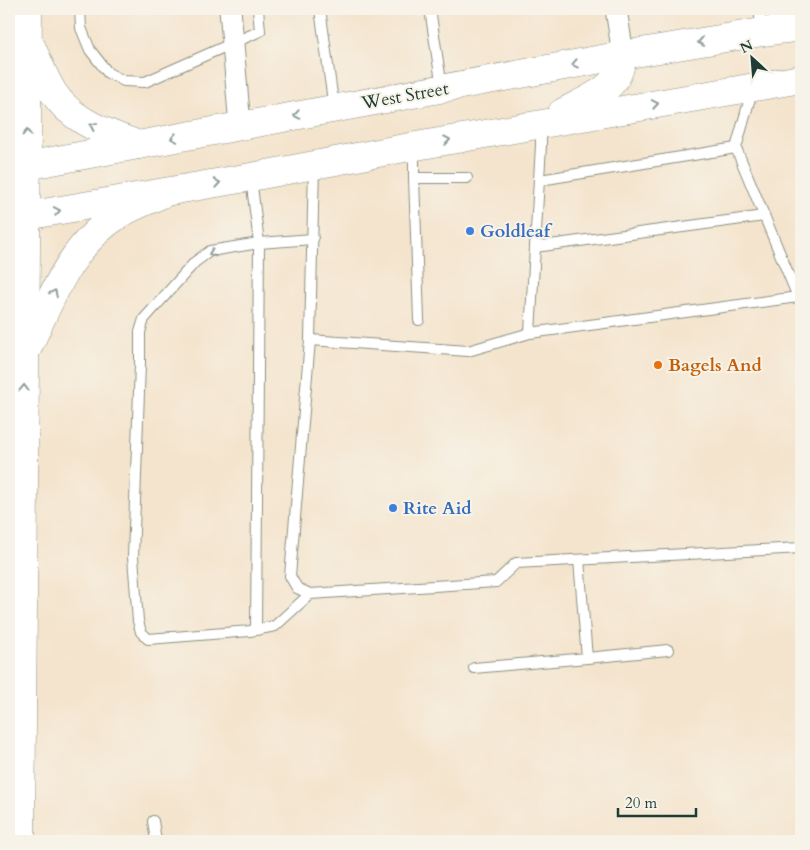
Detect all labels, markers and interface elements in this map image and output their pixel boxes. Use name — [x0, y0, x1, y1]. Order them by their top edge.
north arrow — [728, 32, 778, 82]
one-way arrow — [697, 36, 705, 47]
text: N — [737, 36, 756, 58]
one-way arrow — [570, 58, 579, 69]
street label: West Street — [359, 76, 451, 116]
one-way arrow — [650, 100, 659, 110]
one-way arrow — [293, 110, 302, 120]
one-way arrow — [89, 122, 98, 133]
one-way arrow — [22, 128, 32, 136]
one-way arrow — [170, 133, 179, 143]
one-way arrow — [443, 136, 452, 146]
one-way arrow — [212, 178, 221, 188]
one-way arrow — [52, 206, 61, 217]
place label: Goldleaf — [480, 219, 553, 244]
marker: Goldleaf — [464, 225, 476, 237]
one-way arrow — [208, 246, 217, 257]
one-way arrow — [48, 290, 58, 299]
place label: Bagels And — [668, 353, 762, 378]
marker: Bagels And — [652, 359, 664, 371]
one-way arrow — [19, 383, 29, 391]
place label: Rite Aid — [403, 496, 472, 521]
marker: Rite Aid — [387, 502, 399, 514]
scale bar — [618, 785, 695, 817]
text: 20 m — [625, 793, 657, 813]

